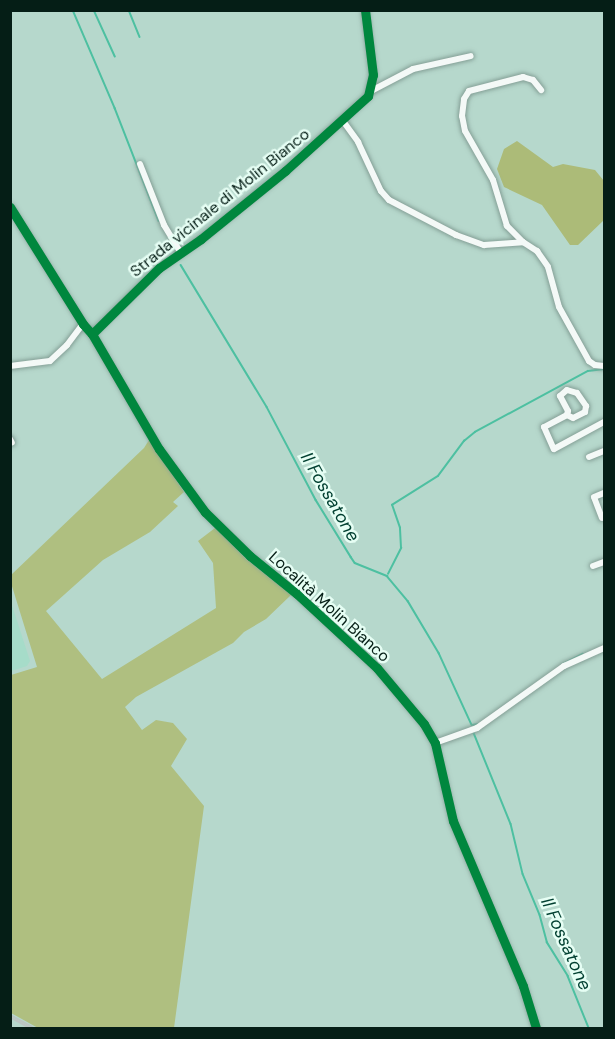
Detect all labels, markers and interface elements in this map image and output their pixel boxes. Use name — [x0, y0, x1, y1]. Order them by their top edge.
street label: Strada vicinale di Molin Bianco — [126, 125, 314, 281]
water label: Il Fossatone — [296, 449, 364, 545]
street label: Località Molin Bianco — [265, 548, 393, 666]
water label: Il Fossatone — [536, 894, 596, 994]

